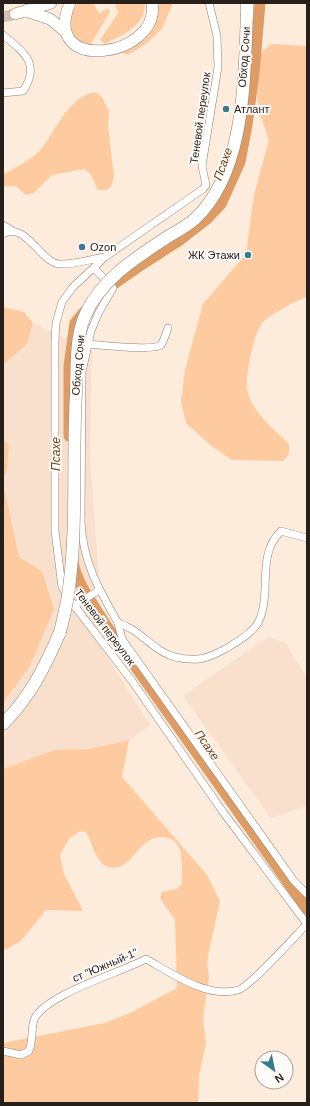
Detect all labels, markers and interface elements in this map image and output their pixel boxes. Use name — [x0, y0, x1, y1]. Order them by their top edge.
street label: Обход Сочи — [236, 26, 252, 88]
street label: Теневой переулок — [188, 71, 212, 165]
place label: Атлант — [234, 103, 270, 115]
marker: Атлант — [221, 104, 231, 114]
water label: Псахе — [211, 145, 235, 182]
place label: Ozon — [90, 241, 116, 253]
marker: Ozon — [77, 242, 87, 252]
place label: ЖК Этажи — [188, 249, 240, 261]
marker: ЖК Этажи — [243, 250, 253, 260]
street label: Обход Сочи — [69, 334, 87, 396]
water label: Псахе — [49, 437, 63, 471]
street label: Теневой переулок — [72, 587, 138, 668]
water label: Псахе — [192, 727, 223, 763]
street label: ст "Южный-1" — [71, 946, 140, 984]
north arrow — [254, 1050, 294, 1090]
text: N — [273, 1071, 286, 1086]

